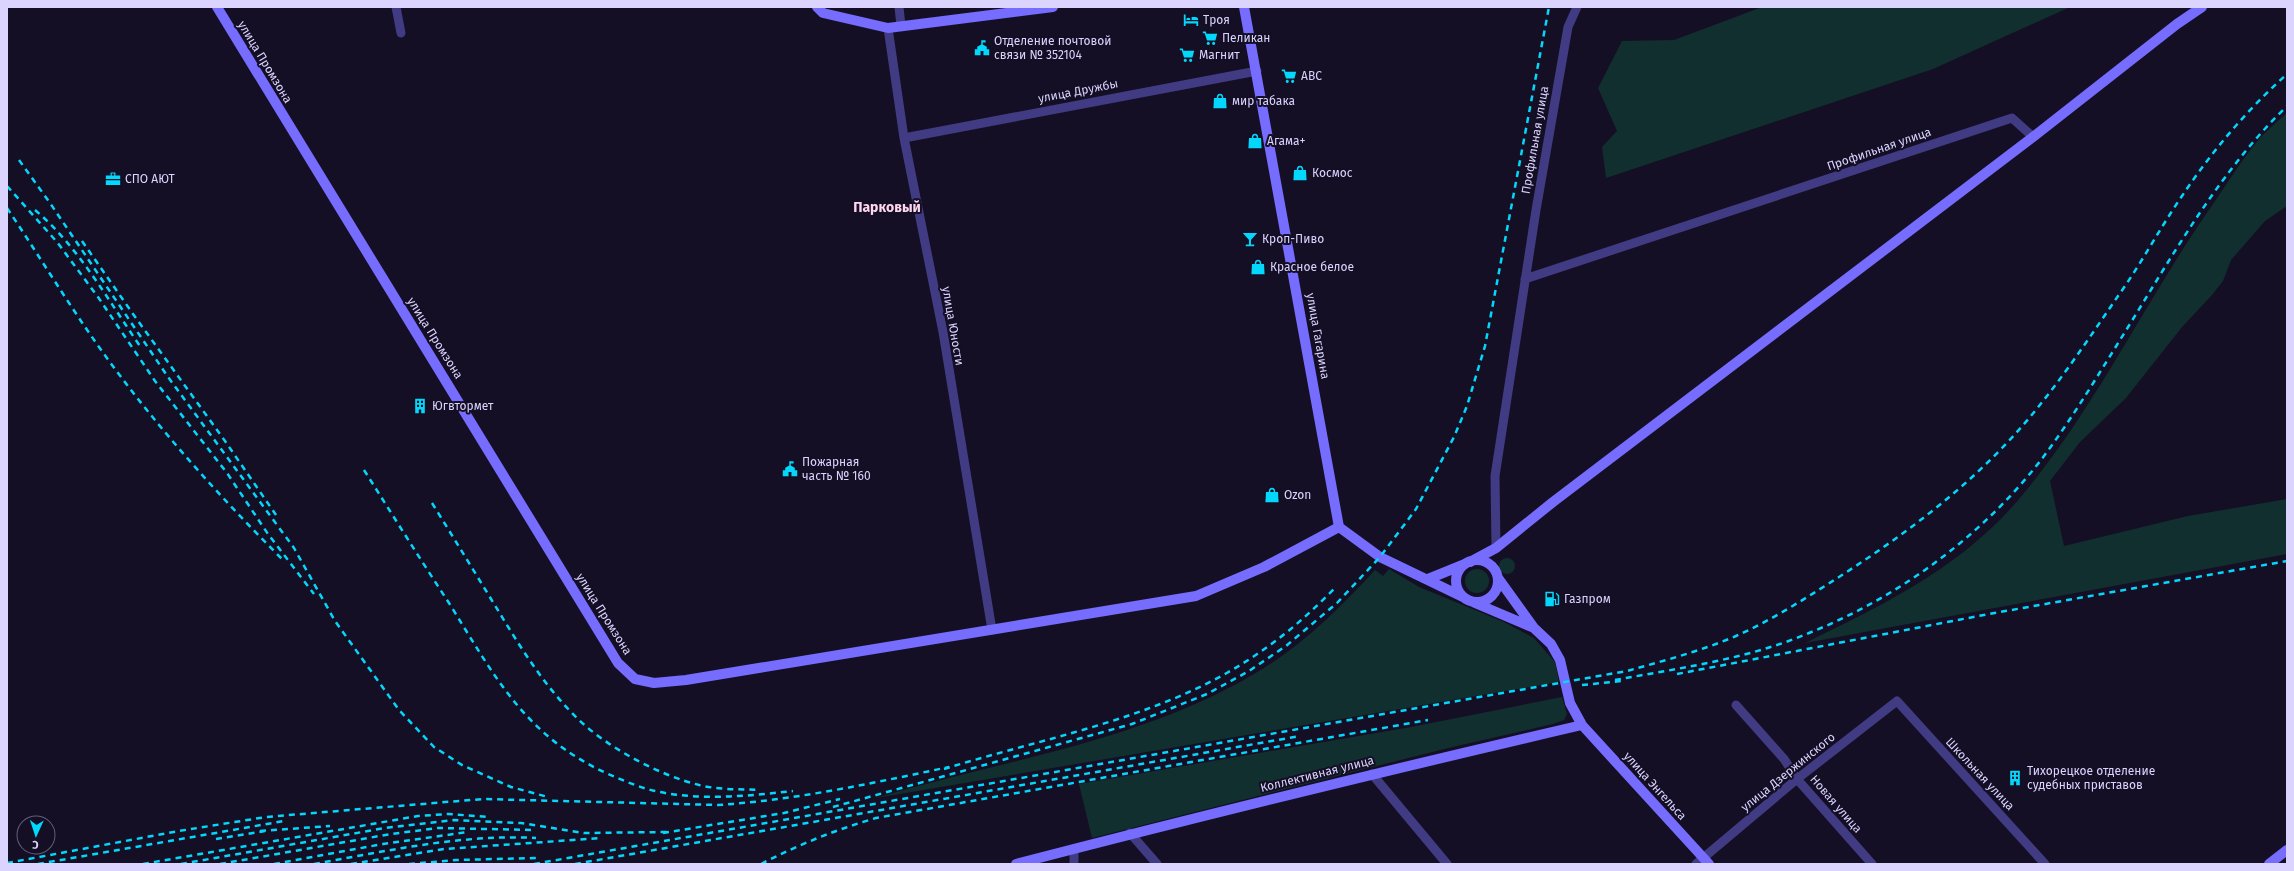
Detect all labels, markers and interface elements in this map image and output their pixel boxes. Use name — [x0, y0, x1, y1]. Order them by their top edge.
hotel icon: Троя — [1182, 11, 1200, 29]
place label: Троя — [1203, 13, 1230, 27]
street label: улица Промзона — [235, 18, 295, 106]
supermarket icon: Пеликан — [1201, 29, 1219, 47]
place label: Пеликан — [1222, 31, 1270, 45]
place label: Отделение почтовой связи № 352104 — [994, 34, 1111, 62]
public building icon: Отделение почтовой связи № 352104 — [973, 39, 991, 57]
supermarket icon: Магнит — [1178, 46, 1196, 64]
place label: Магнит — [1199, 48, 1240, 62]
supermarket icon: ABC — [1280, 67, 1298, 85]
place label: ABC — [1301, 69, 1322, 83]
street label: улица Дружбы — [1037, 76, 1119, 106]
street label: Профильная улица — [1519, 85, 1551, 195]
shop icon: мир табака — [1211, 92, 1229, 110]
place label: мир табака — [1232, 94, 1295, 108]
street label: Профильная улица — [1825, 125, 1933, 173]
shop icon: Агама+ — [1246, 132, 1264, 150]
place label: Агама+ — [1267, 134, 1306, 148]
shop icon: Космос — [1291, 164, 1309, 182]
place label: Космос — [1312, 166, 1353, 180]
office icon: СПО АЮТ — [104, 170, 122, 188]
place label: СПО АЮТ — [125, 172, 176, 186]
district label: Парковый — [853, 199, 921, 216]
bar icon: Кроп-Пиво — [1241, 230, 1259, 248]
place label: Кроп-Пиво — [1262, 232, 1324, 246]
shop icon: Красное белое — [1249, 258, 1267, 276]
place label: Красное белое — [1270, 260, 1354, 274]
street label: улица Юности — [939, 285, 967, 367]
street label: улица Гагарина — [1304, 292, 1332, 380]
street label: улица Промзона — [404, 295, 466, 381]
building icon: Югвтормет — [411, 397, 429, 415]
place label: Югвтормет — [432, 399, 494, 413]
place label: Пожарная часть № 160 — [802, 455, 871, 483]
public building icon: Пожарная часть № 160 — [781, 460, 799, 478]
shop icon: Ozon — [1263, 486, 1281, 504]
place label: Ozon — [1284, 488, 1311, 502]
street label: улица Промзона — [573, 571, 635, 657]
fuel station icon: Газпром — [1543, 590, 1561, 608]
place label: Газпром — [1564, 592, 1611, 606]
street label: улица Дзержинского — [1738, 730, 1838, 814]
street label: Школьная улица — [1943, 735, 2017, 813]
street label: улица Энгельса — [1621, 749, 1689, 823]
street label: Коллективная улица — [1259, 753, 1375, 795]
place label: Тихорецкое отделение судебных приставов — [2027, 764, 2155, 792]
building icon: Тихорецкое отделение судебных приставов — [2006, 769, 2024, 787]
street label: Новая улица — [1807, 772, 1865, 836]
north arrow — [16, 815, 56, 855]
text: С — [31, 838, 39, 851]

